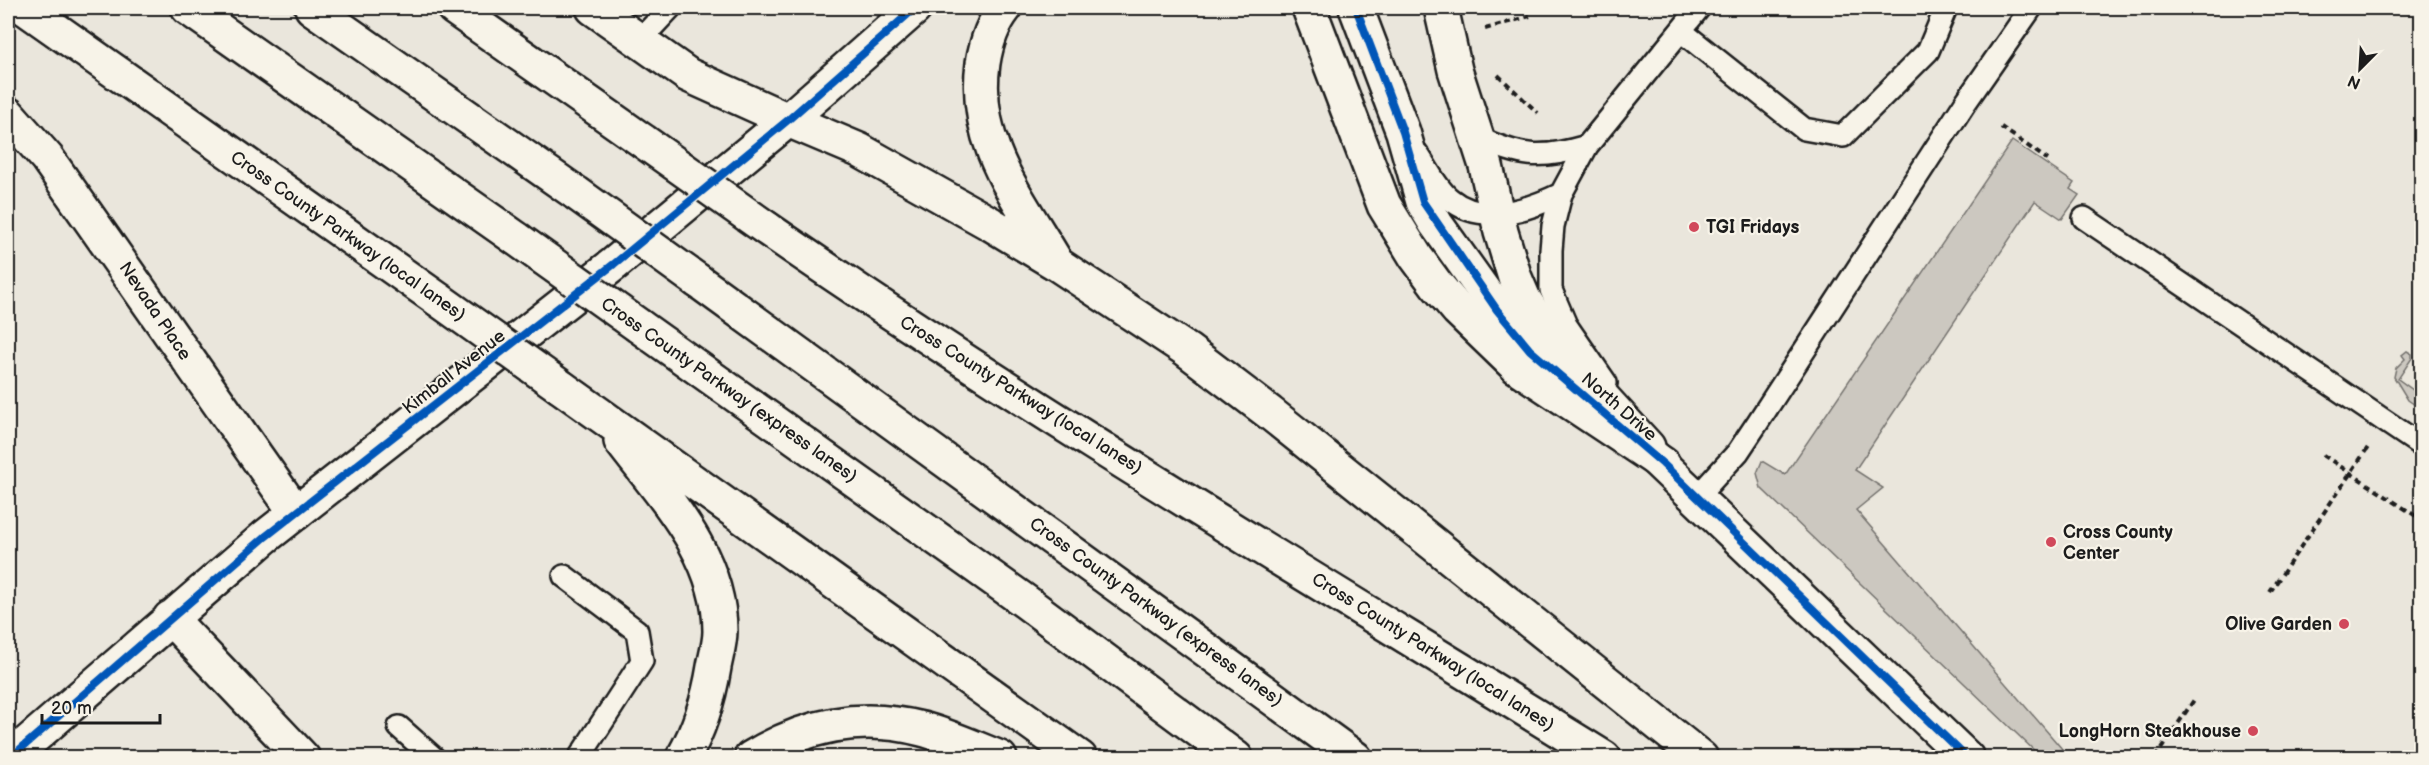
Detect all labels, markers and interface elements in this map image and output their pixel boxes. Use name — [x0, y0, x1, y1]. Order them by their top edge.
north arrow — [2330, 39, 2390, 99]
text: N — [2345, 70, 2364, 92]
street label: Cross County Parkway (local lanes) — [226, 147, 470, 325]
place label: TGI Fridays — [1706, 217, 1799, 238]
marker: TGI Fridays — [1687, 220, 1701, 234]
street label: Nevada Place — [114, 258, 196, 364]
street label: Cross County Parkway (express lanes) — [597, 293, 861, 487]
street label: Cross County Parkway (local lanes) — [896, 311, 1146, 479]
street label: Kimball Avenue — [398, 325, 510, 419]
street label: North Drive — [1577, 369, 1661, 446]
street label: Cross County Parkway (express lanes) — [1025, 513, 1287, 711]
place label: Cross County Center — [2063, 522, 2174, 564]
marker: Cross County Center — [2044, 535, 2058, 549]
street label: Cross County Parkway (local lanes) — [1308, 568, 1558, 736]
place label: Olive Garden — [2225, 614, 2332, 635]
marker: Olive Garden — [2337, 617, 2351, 631]
scale bar — [42, 687, 160, 725]
text: 20 m — [51, 698, 92, 719]
place label: LongHorn Steakhouse — [2059, 721, 2241, 742]
marker: LongHorn Steakhouse — [2246, 724, 2260, 738]

